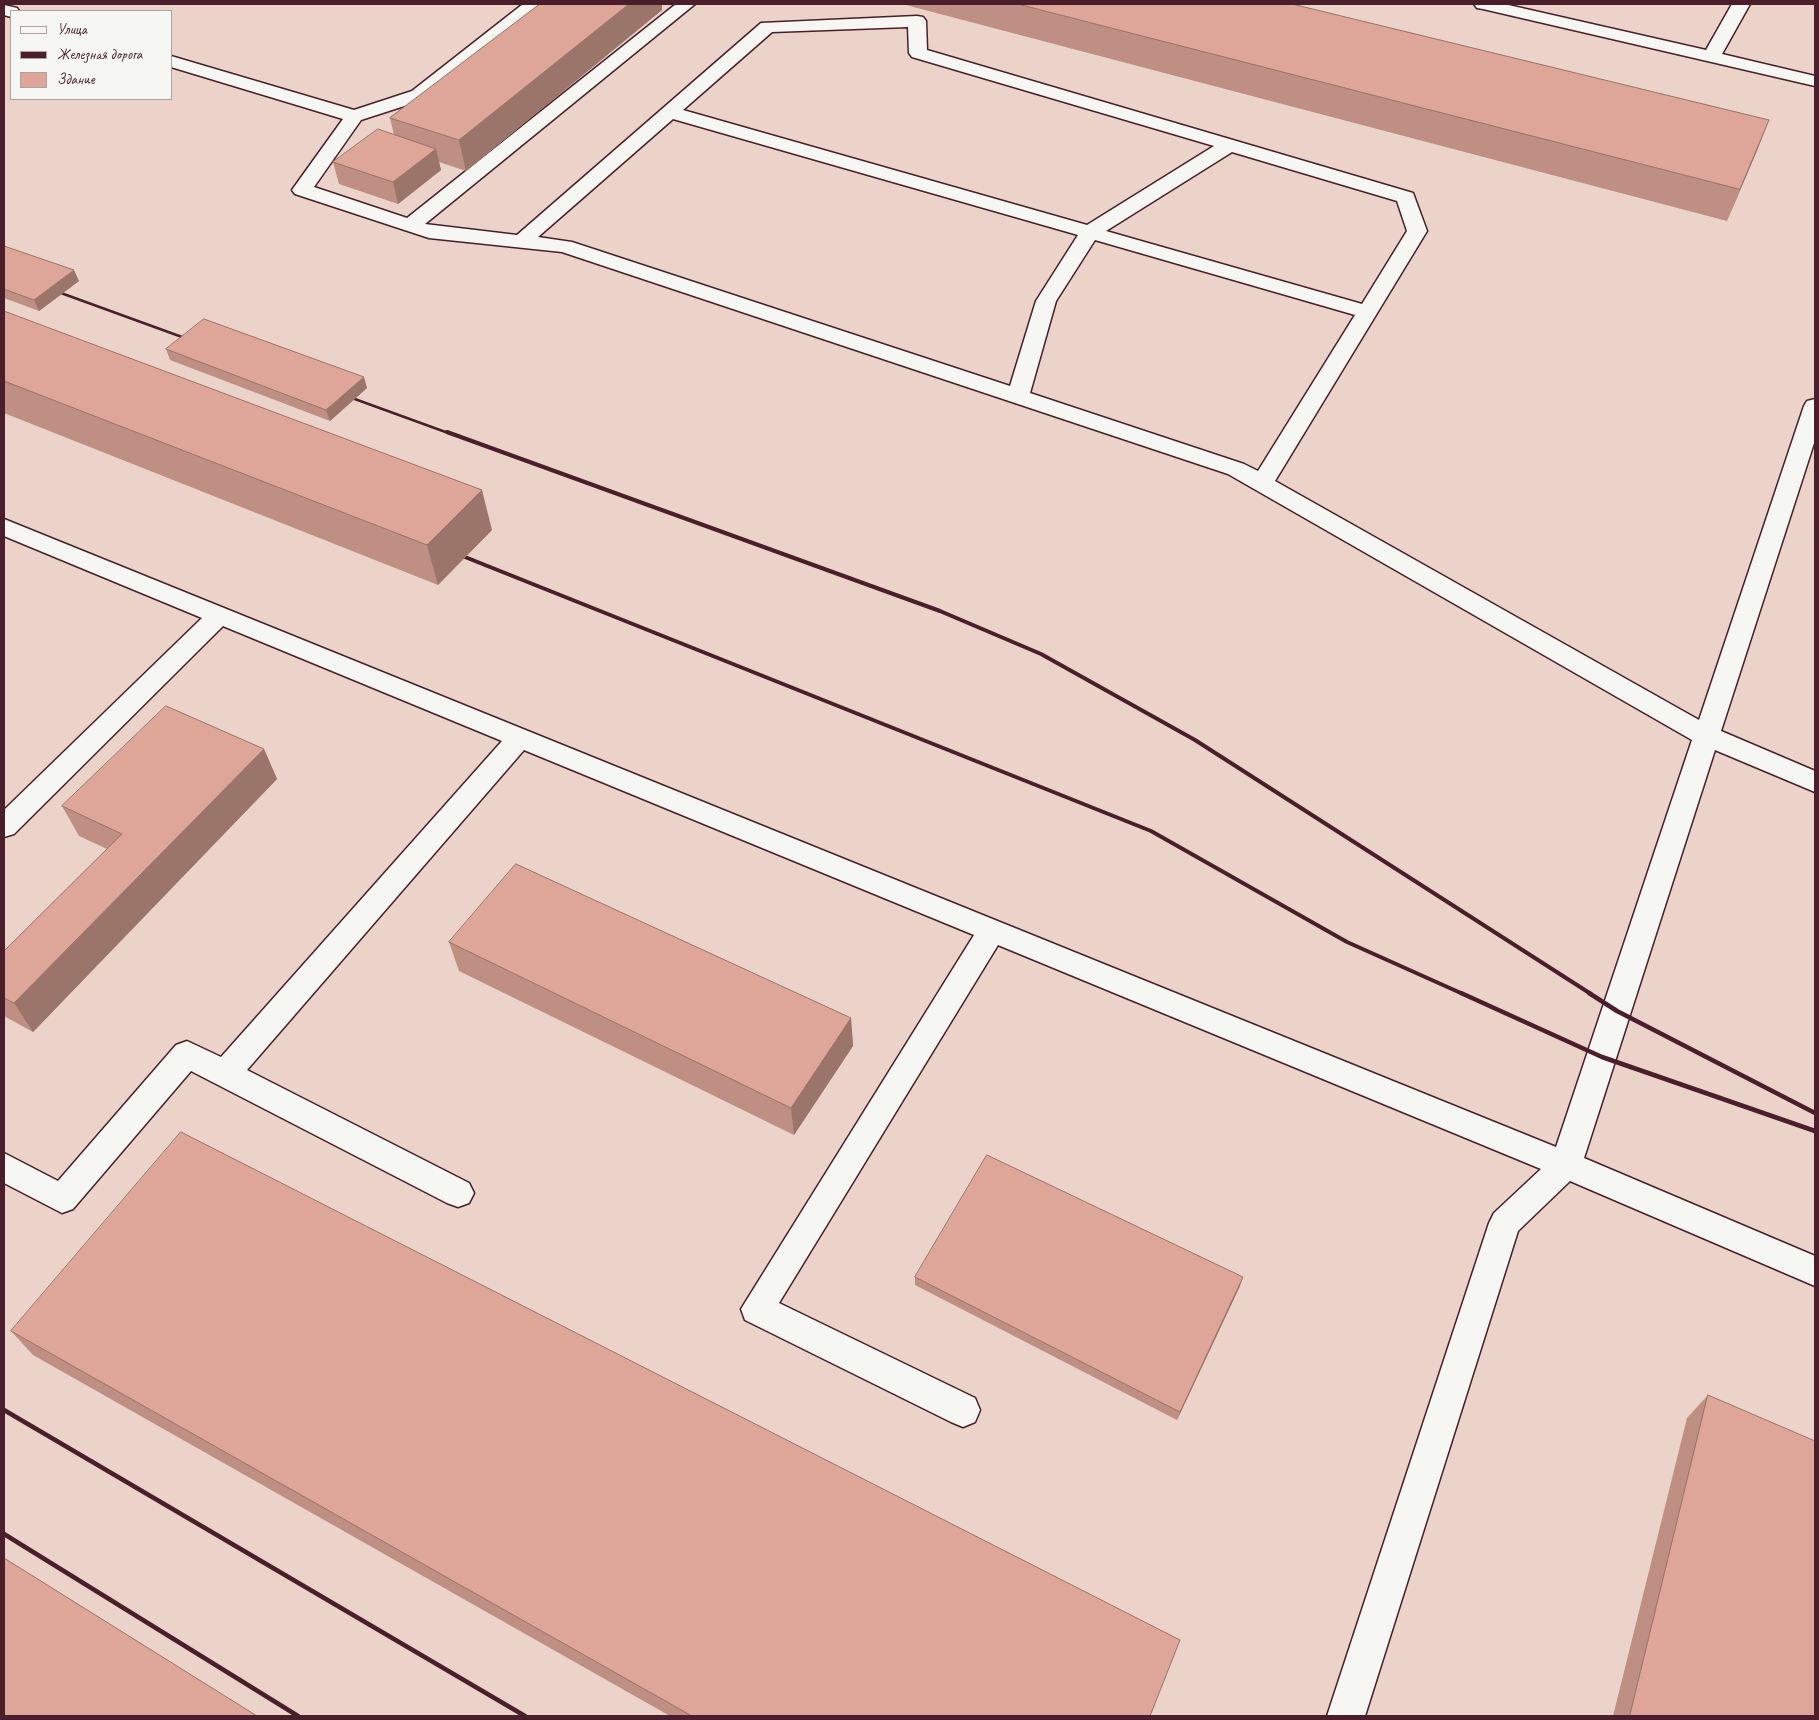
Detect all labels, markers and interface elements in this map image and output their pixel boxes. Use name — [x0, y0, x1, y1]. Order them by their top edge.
legend — [10, 10, 172, 100]
text: Улица — [57, 20, 87, 39]
text: Железная дорога — [57, 45, 142, 64]
text: Здание — [57, 70, 95, 89]

